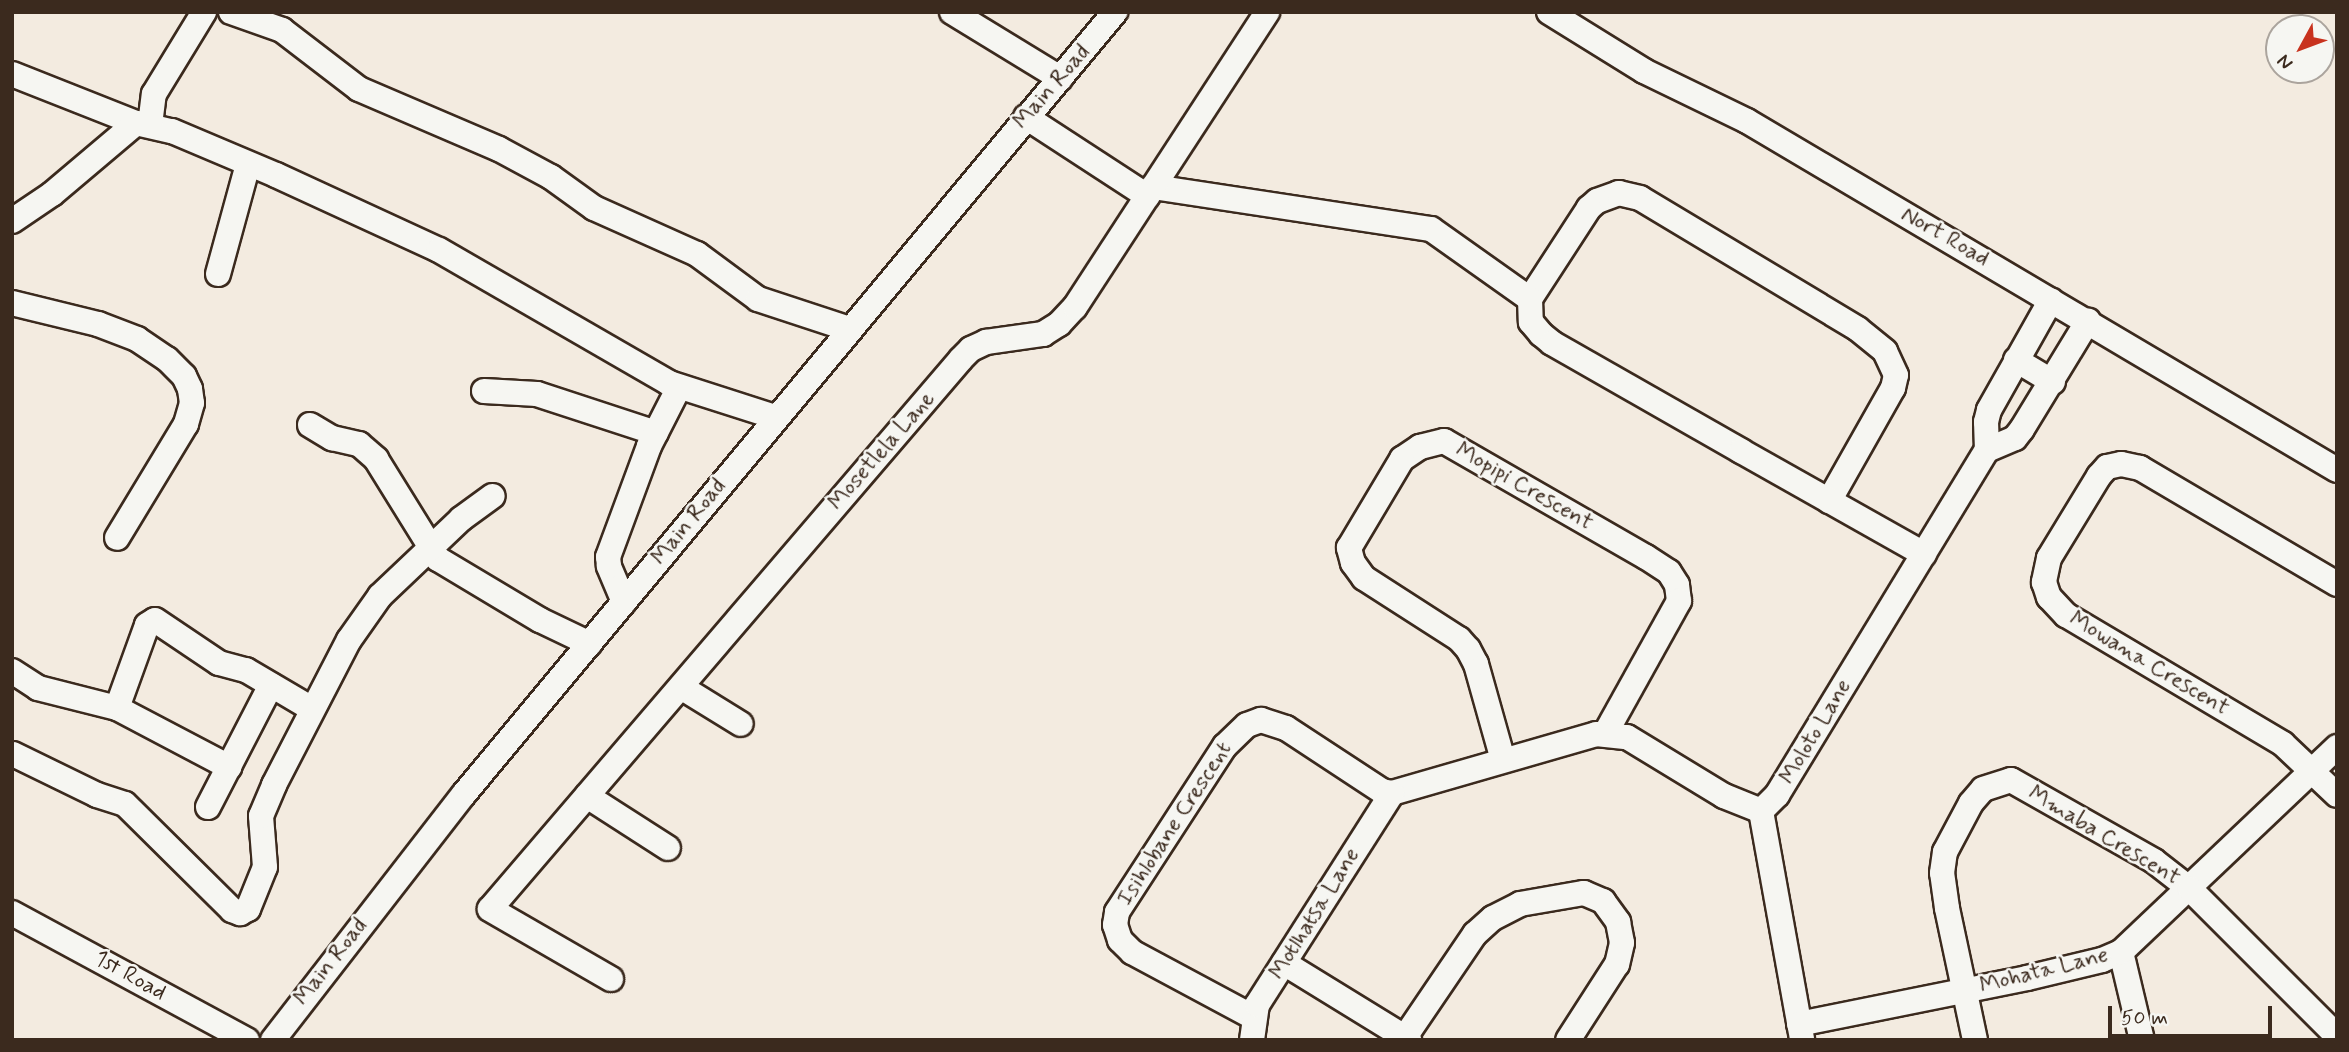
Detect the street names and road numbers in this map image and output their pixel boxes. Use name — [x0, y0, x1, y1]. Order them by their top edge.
street label: Main Road — [1008, 39, 1096, 135]
street label: Nort Road — [1896, 201, 1994, 273]
street label: Mosetlela Lane — [822, 385, 942, 517]
street label: Mopipi Crescent — [1450, 437, 1598, 537]
street label: Main Road — [646, 473, 732, 571]
street label: Mowana Crescent — [2064, 605, 2234, 723]
street label: Moloto Lane — [1774, 675, 1858, 789]
street label: Isihlobane Crescent — [1111, 735, 1239, 913]
street label: Mmaba Crescent — [2023, 780, 2185, 892]
street label: Motlhatsa Lane — [1264, 843, 1366, 985]
street label: Main Road — [289, 913, 373, 1011]
street label: Mohata Lane — [1977, 942, 2111, 1000]
street label: 1st Road — [89, 945, 171, 1007]

